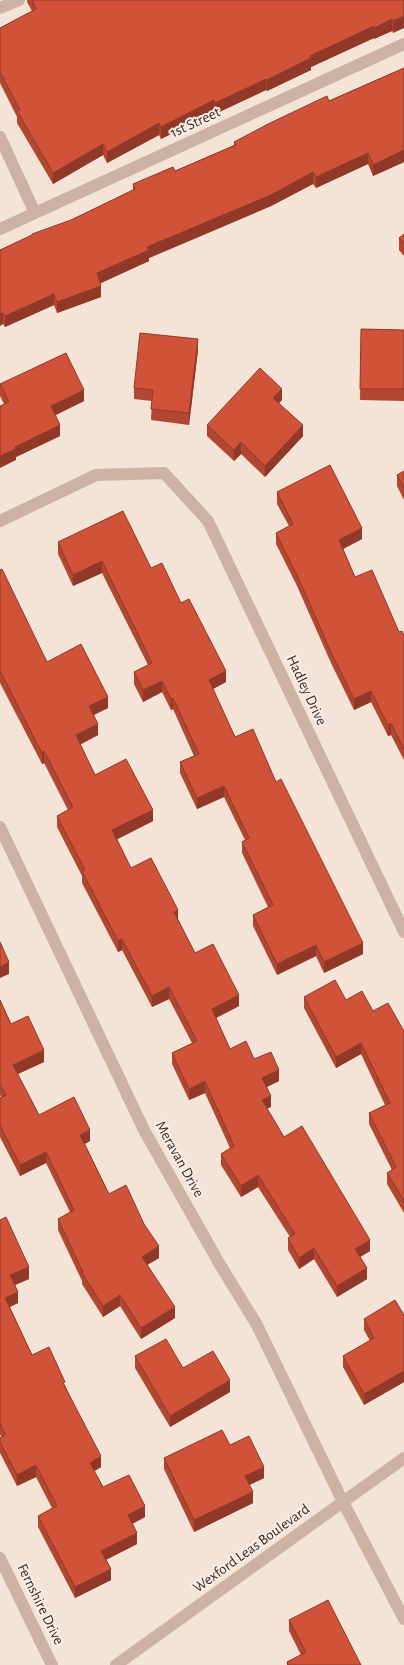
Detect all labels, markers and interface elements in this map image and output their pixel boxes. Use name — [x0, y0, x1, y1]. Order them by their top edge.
street label: 1st Street — [168, 104, 223, 141]
street label: Hadley Drive — [284, 653, 329, 728]
street label: Meravan Drive — [153, 1119, 207, 1200]
street label: Wexford Leas Boulevard — [190, 1501, 312, 1596]
street label: Fernshire Drive — [15, 1561, 67, 1647]

